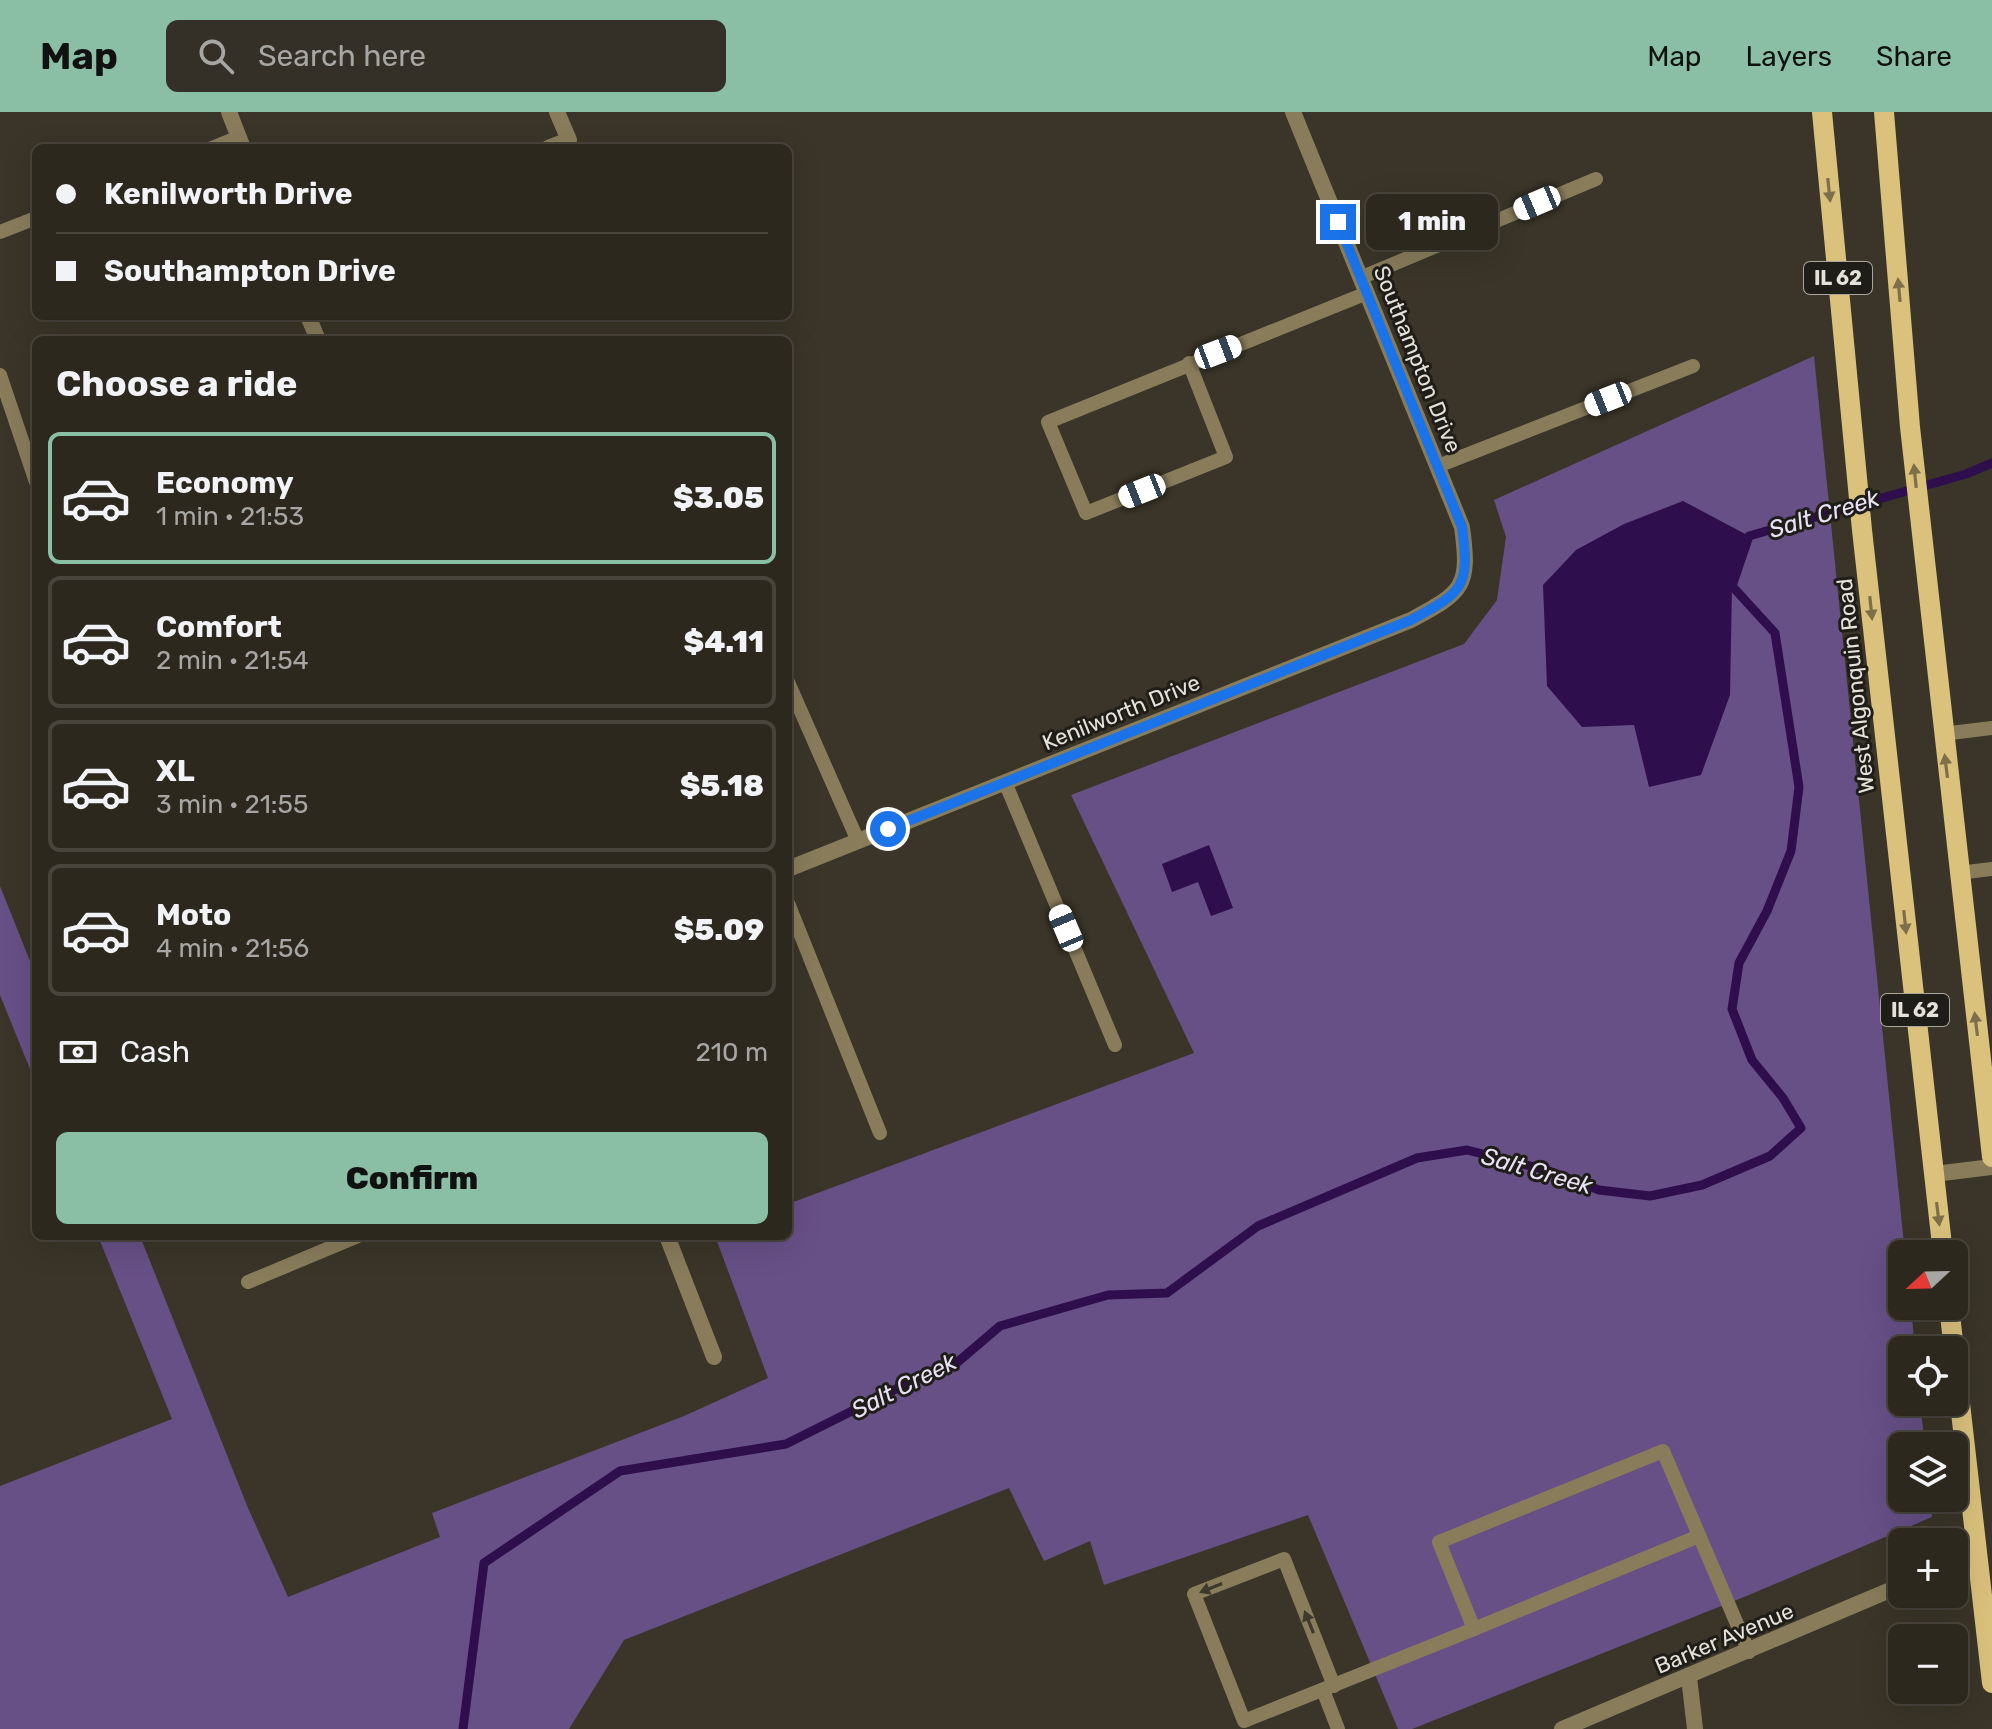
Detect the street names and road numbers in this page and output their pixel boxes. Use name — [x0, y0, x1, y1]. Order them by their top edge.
street label: Southampton Drive — [1368, 262, 1467, 457]
road number: IL 62 — [1804, 262, 1872, 294]
street label: West Algonquin Road — [1831, 577, 1880, 795]
street label: Kenilworth Drive — [1038, 669, 1204, 756]
road number: IL 62 — [1881, 994, 1949, 1026]
street label: Barker Avenue — [1651, 1597, 1798, 1680]

